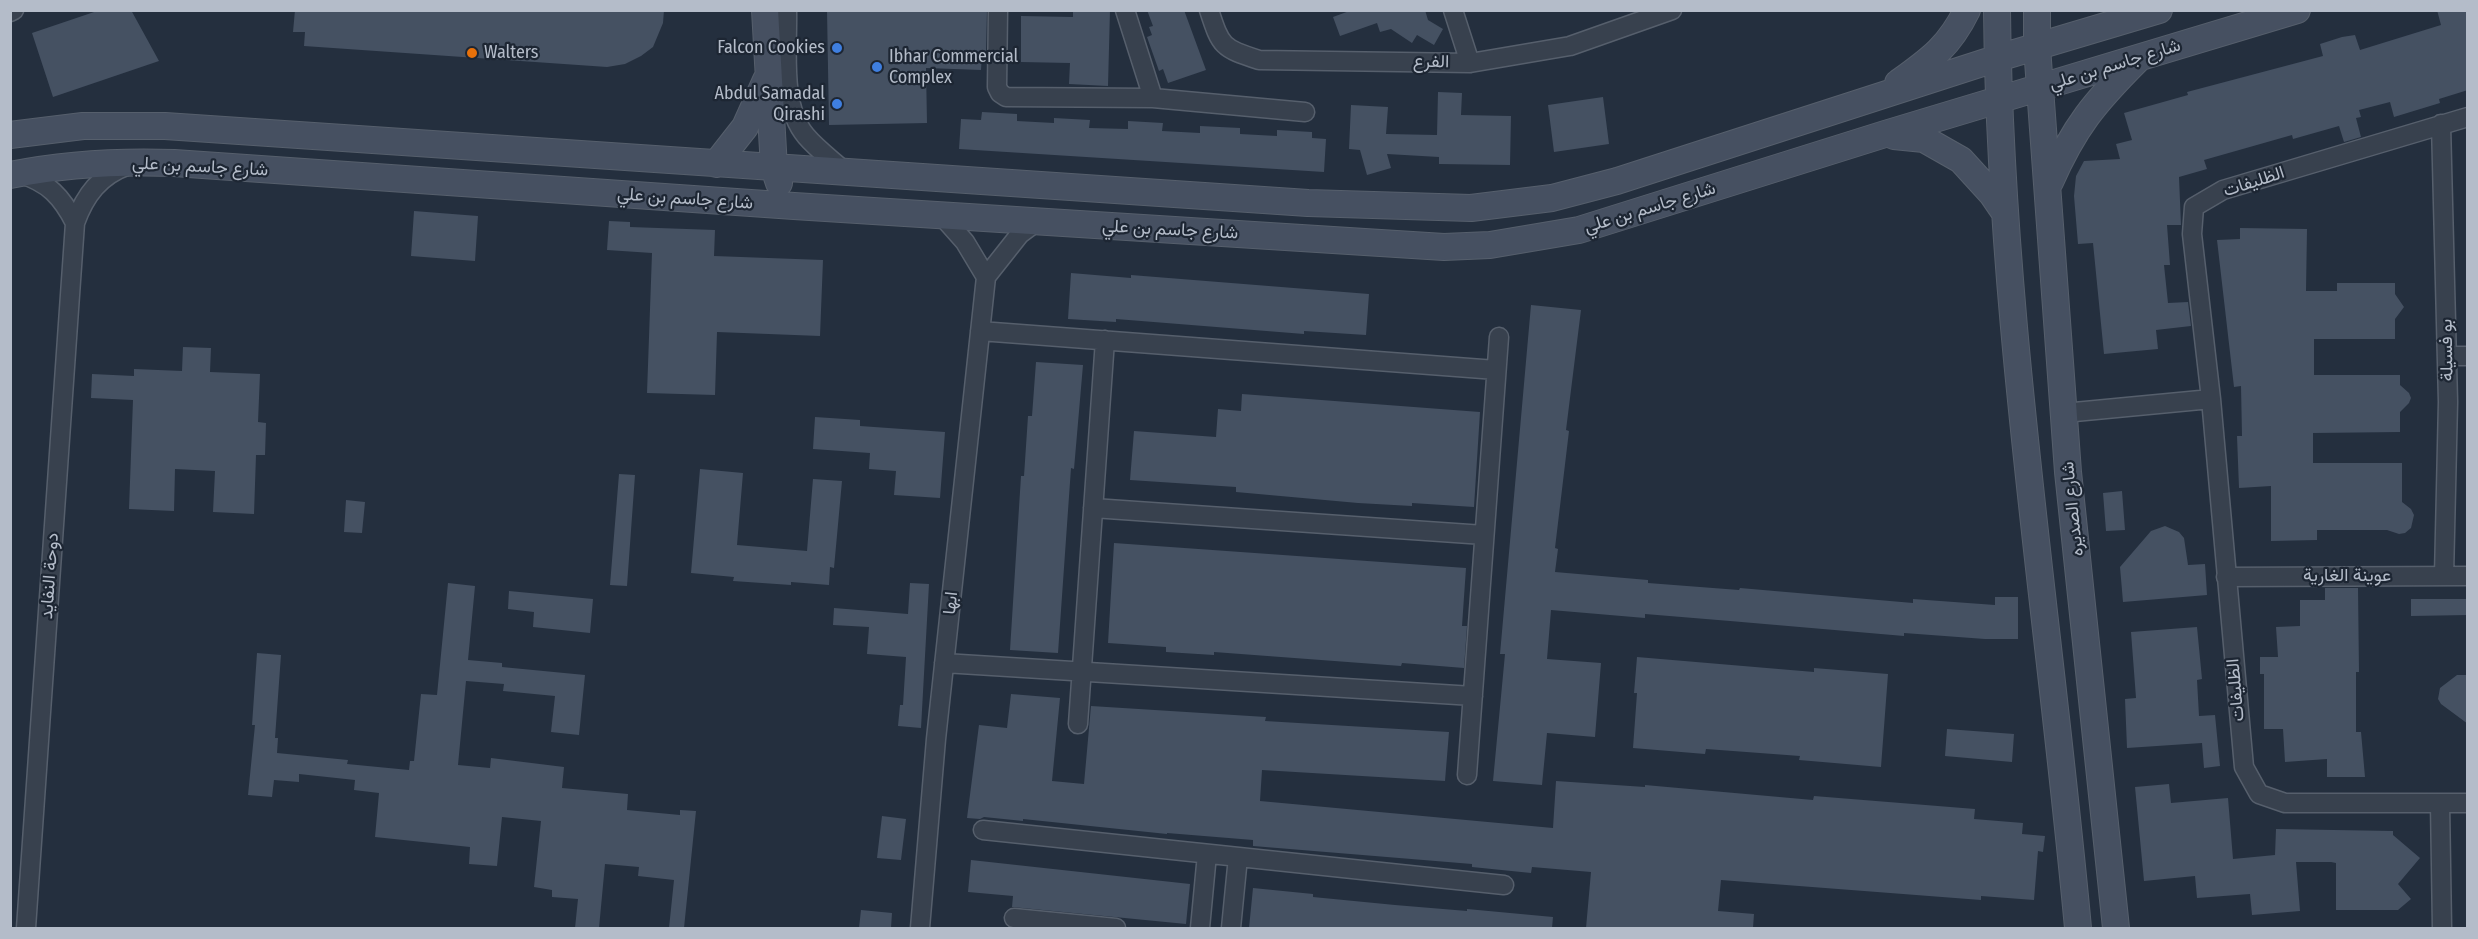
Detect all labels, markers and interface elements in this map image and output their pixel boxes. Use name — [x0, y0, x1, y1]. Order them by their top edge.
street label: شارع جاسم بن علي — [2047, 35, 2183, 95]
place label: Falcon Cookies — [717, 37, 825, 59]
marker: Falcon Cookies — [830, 41, 844, 55]
place label: Walters — [484, 42, 539, 64]
marker: Walters — [465, 46, 479, 60]
place label: Ibhar Commercial Complex — [889, 46, 1018, 88]
street label: الفرع — [1413, 51, 1449, 73]
marker: Ibhar Commercial Complex — [870, 60, 884, 74]
place label: Abdul Samadal Qirashi — [714, 83, 825, 125]
marker: Abdul Samadal Qirashi — [830, 97, 844, 111]
street label: شارع جاسم بن علي — [131, 153, 269, 181]
street label: الظليفات — [2221, 162, 2287, 202]
street label: شارع جاسم بن علي — [1582, 178, 1718, 238]
street label: شارع جاسم بن علي — [616, 183, 754, 215]
street label: شارع جاسم بن علي — [1101, 216, 1239, 244]
street label: بو فسيلة — [2436, 319, 2458, 381]
street label: شارع الصديره — [2057, 461, 2089, 557]
street label: دوحة النفايد — [36, 532, 64, 620]
street label: عوينة الغارية — [2303, 565, 2391, 587]
street label: ابها — [939, 590, 963, 616]
street label: الظليفات — [2222, 658, 2250, 722]

